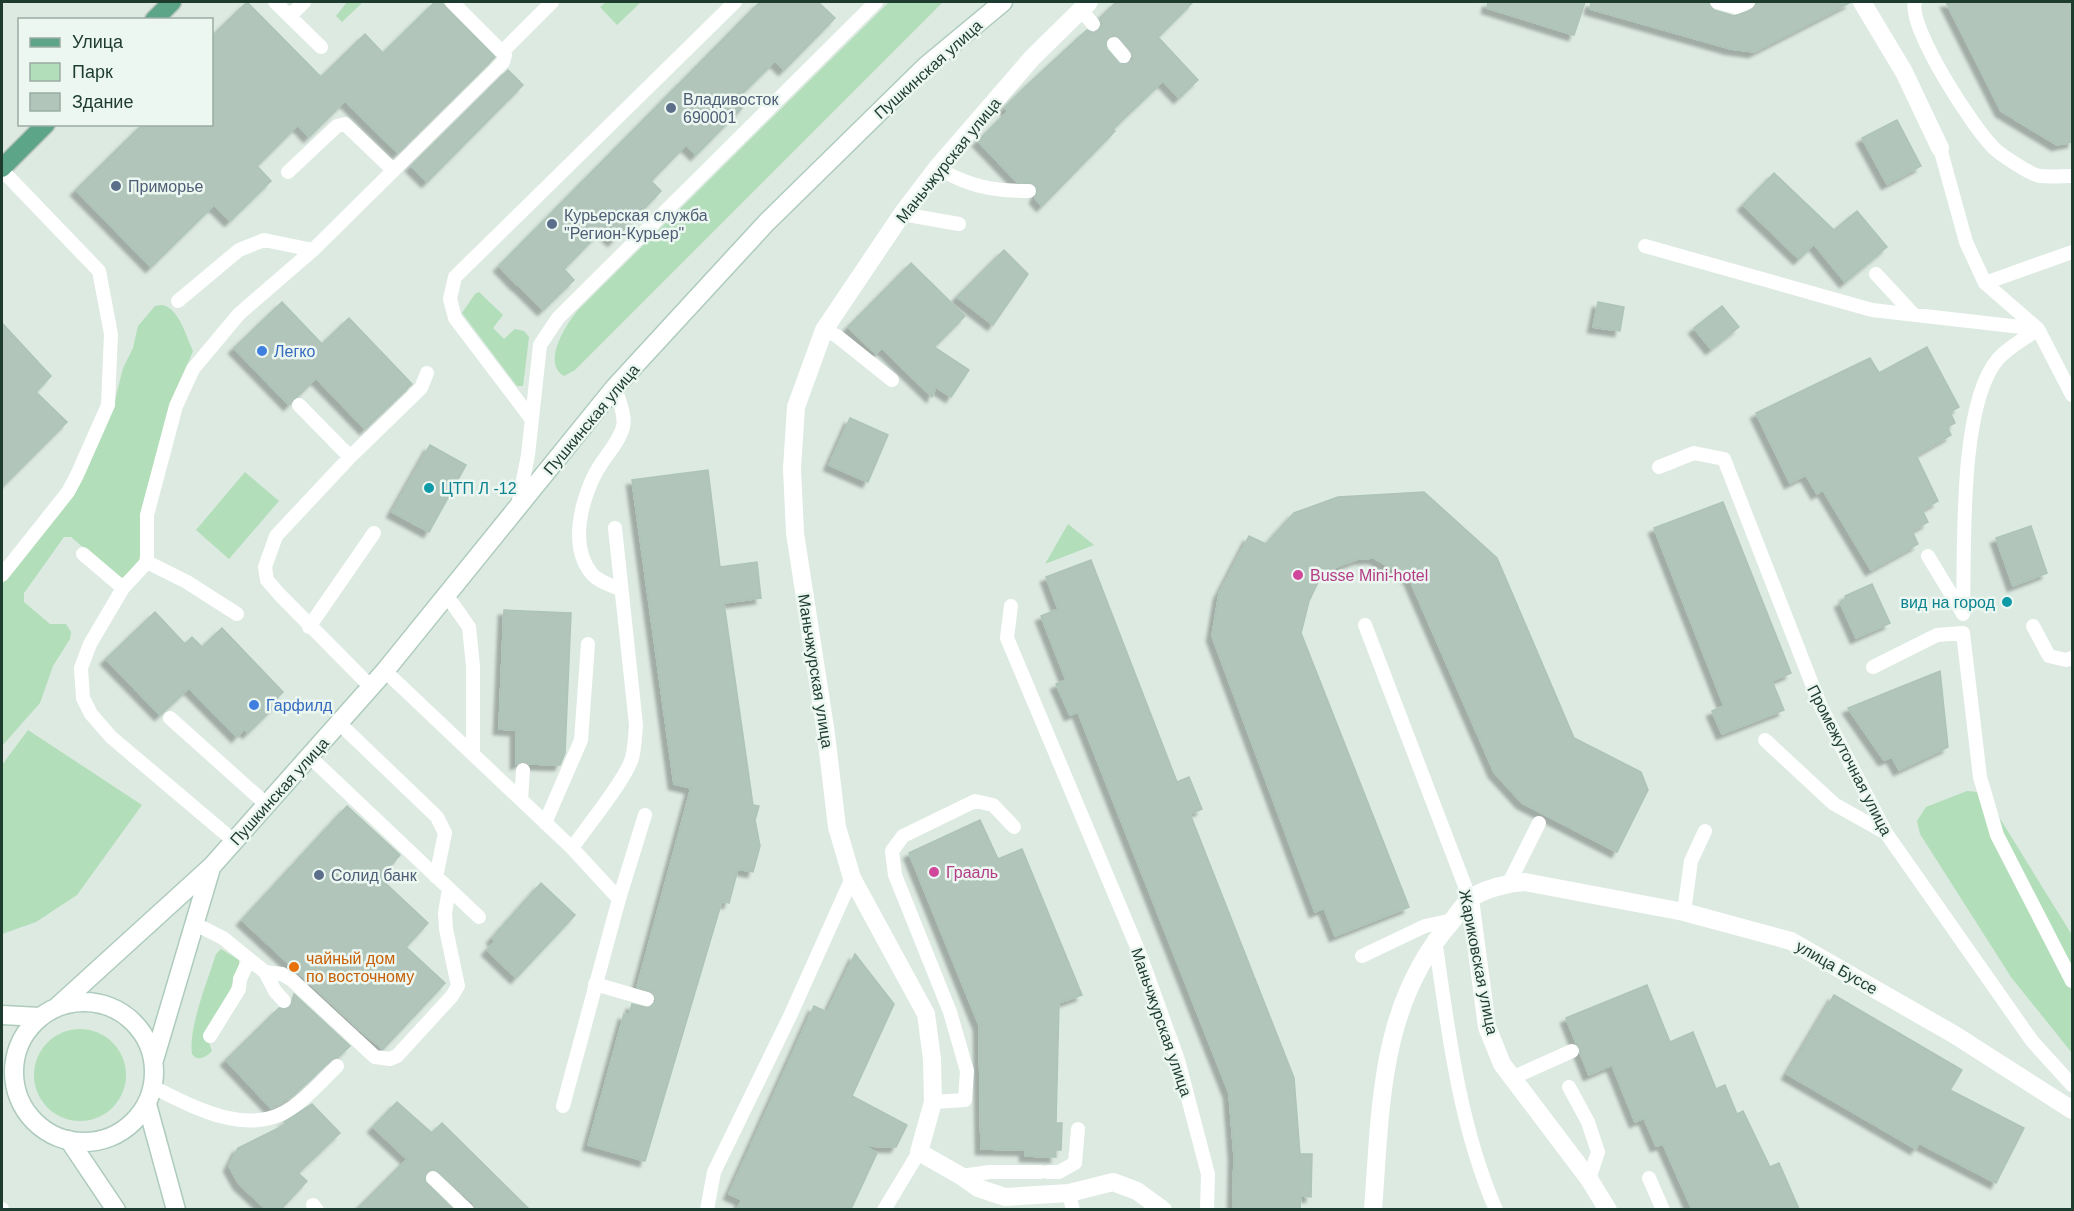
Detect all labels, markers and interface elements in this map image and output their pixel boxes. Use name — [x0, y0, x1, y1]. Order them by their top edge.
street label: Пушкинская улица — [871, 17, 986, 122]
legend — [18, 18, 213, 126]
text: Улица — [72, 32, 124, 52]
text: Парк — [72, 62, 113, 82]
place label: Владивосток 690001 — [683, 91, 779, 126]
text: Здание — [72, 92, 133, 112]
street label: Маньчжурская улица — [893, 94, 1004, 226]
marker: Владивосток 690001 — [664, 101, 678, 115]
place label: Приморье — [128, 178, 203, 195]
marker: Приморье — [109, 179, 123, 193]
place label: Курьерская служба "Регион-Курьер" — [564, 207, 708, 242]
marker: Курьерская служба "Регион-Курьер" — [545, 217, 559, 231]
place label: Легко — [274, 343, 315, 360]
marker: Легко — [255, 344, 269, 358]
street label: Пушкинская улица — [540, 361, 642, 478]
place label: ЦТП Л -12 — [441, 480, 517, 497]
marker: ЦТП Л -12 — [422, 481, 436, 495]
place label: Busse Mini-hotel — [1310, 567, 1428, 584]
marker: Busse Mini-hotel — [1291, 568, 1305, 582]
street label: Маньчжурская улица — [795, 593, 836, 749]
place label: вид на город — [1900, 594, 1996, 611]
marker: вид на город — [2000, 595, 2014, 609]
street label: Промежуточная улица — [1804, 682, 1895, 838]
place label: Гарфилд — [266, 697, 333, 714]
marker: Гарфилд — [247, 698, 261, 712]
street label: Пушкинская улица — [227, 734, 332, 848]
place label: Грааль — [946, 864, 998, 881]
marker: Грааль — [927, 865, 941, 879]
place label: Солид банк — [331, 867, 418, 884]
marker: Солид банк — [312, 868, 326, 882]
street label: Жариковская улица — [1456, 888, 1501, 1036]
street label: улица Буссе — [1793, 937, 1881, 998]
street label: Маньчжурская улица — [1128, 946, 1195, 1099]
place label: чайный дом по восточному — [306, 950, 414, 985]
marker: чайный дом по восточному — [287, 960, 301, 974]

